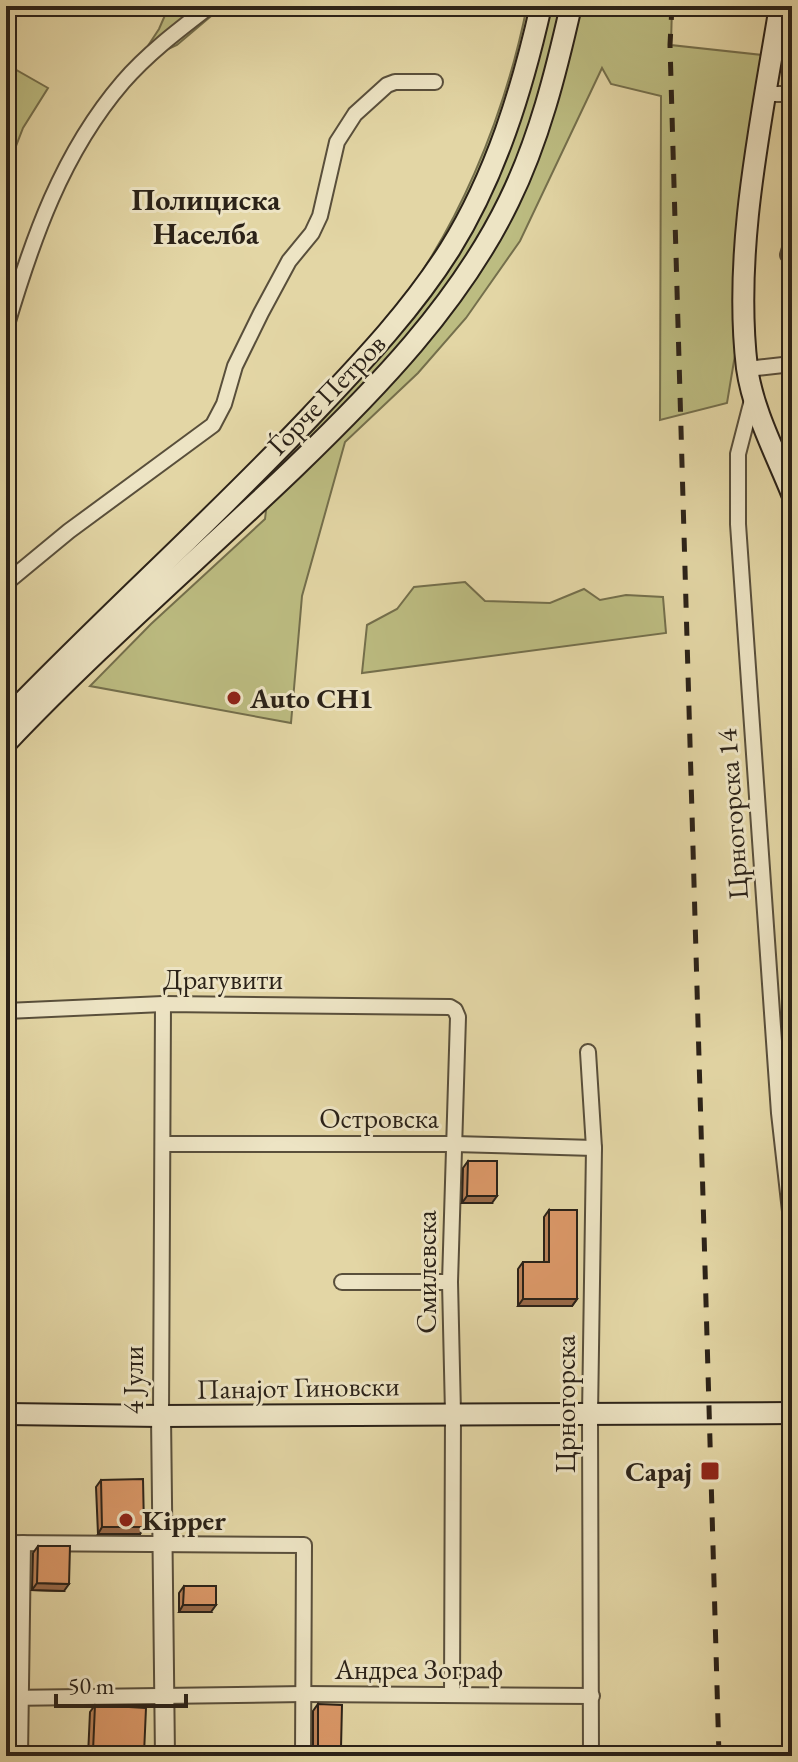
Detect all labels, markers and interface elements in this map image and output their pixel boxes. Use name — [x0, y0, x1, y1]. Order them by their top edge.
district label: Полициска Населба — [132, 180, 281, 253]
street label: Ѓорче Петров — [259, 326, 393, 462]
place label: Auto CH1 — [249, 680, 374, 716]
marker: Auto CH1 — [225, 689, 243, 707]
street label: Црногорска 14 — [708, 727, 756, 900]
street label: Драгувити — [163, 961, 283, 997]
street label: Островска — [319, 1100, 440, 1136]
street label: Смилевска — [408, 1209, 444, 1334]
street label: Црногорска — [547, 1334, 583, 1473]
street label: 4 Јули — [115, 1346, 151, 1414]
street label: Панајот Гиновски — [196, 1367, 400, 1407]
place label: Сарај — [625, 1453, 692, 1489]
marker: Сарај — [699, 1460, 721, 1482]
place label: Kipper — [142, 1502, 226, 1538]
marker: Kipper — [117, 1511, 135, 1529]
street label: Андреа Зограф — [334, 1651, 503, 1687]
scale bar — [56, 1658, 186, 1708]
text: 50 m — [68, 1670, 115, 1701]

